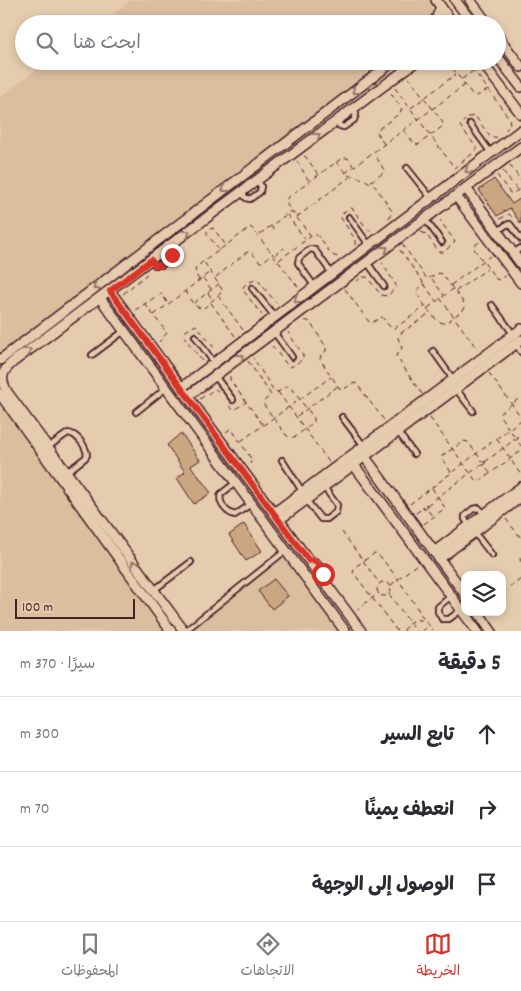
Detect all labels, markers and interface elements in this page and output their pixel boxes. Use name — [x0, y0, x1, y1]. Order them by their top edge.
search box — [15, 15, 506, 70]
icon: search — [33, 29, 61, 57]
text: ابحث هنا — [73, 31, 141, 58]
one-way arrow — [352, 85, 361, 93]
one-way arrow — [311, 133, 320, 141]
one-way arrow — [464, 164, 474, 173]
one-way arrow — [222, 183, 231, 191]
one-way arrow — [181, 230, 191, 239]
route end — [161, 244, 184, 267]
one-way arrow — [379, 246, 389, 255]
one-way arrow — [93, 281, 102, 289]
one-way arrow — [293, 294, 303, 303]
one-way arrow — [22, 348, 32, 357]
one-way arrow — [235, 354, 245, 363]
one-way arrow — [132, 561, 140, 570]
route start — [312, 563, 335, 586]
map controls — [461, 571, 506, 616]
button: layers — [461, 571, 506, 616]
scale bar — [15, 596, 135, 619]
text: 100 m — [22, 598, 53, 618]
text: 5 دقيقة — [438, 650, 501, 680]
text: سيرًا · 370 m — [20, 653, 95, 676]
icon: ahead — [473, 720, 501, 748]
text: 300 m — [20, 723, 59, 746]
text: تابع السير — [382, 723, 454, 750]
icon: right — [473, 795, 501, 823]
text: 70 m — [20, 798, 50, 821]
text: انعطف يمينًا — [365, 798, 454, 825]
icon: arrive — [473, 870, 501, 898]
text: الوصول إلى الوجهة — [312, 873, 454, 900]
tab: المحفوظات — [61, 930, 119, 983]
tab: الاتجاهات — [240, 930, 295, 983]
tab: الخريطة — [416, 930, 460, 983]

